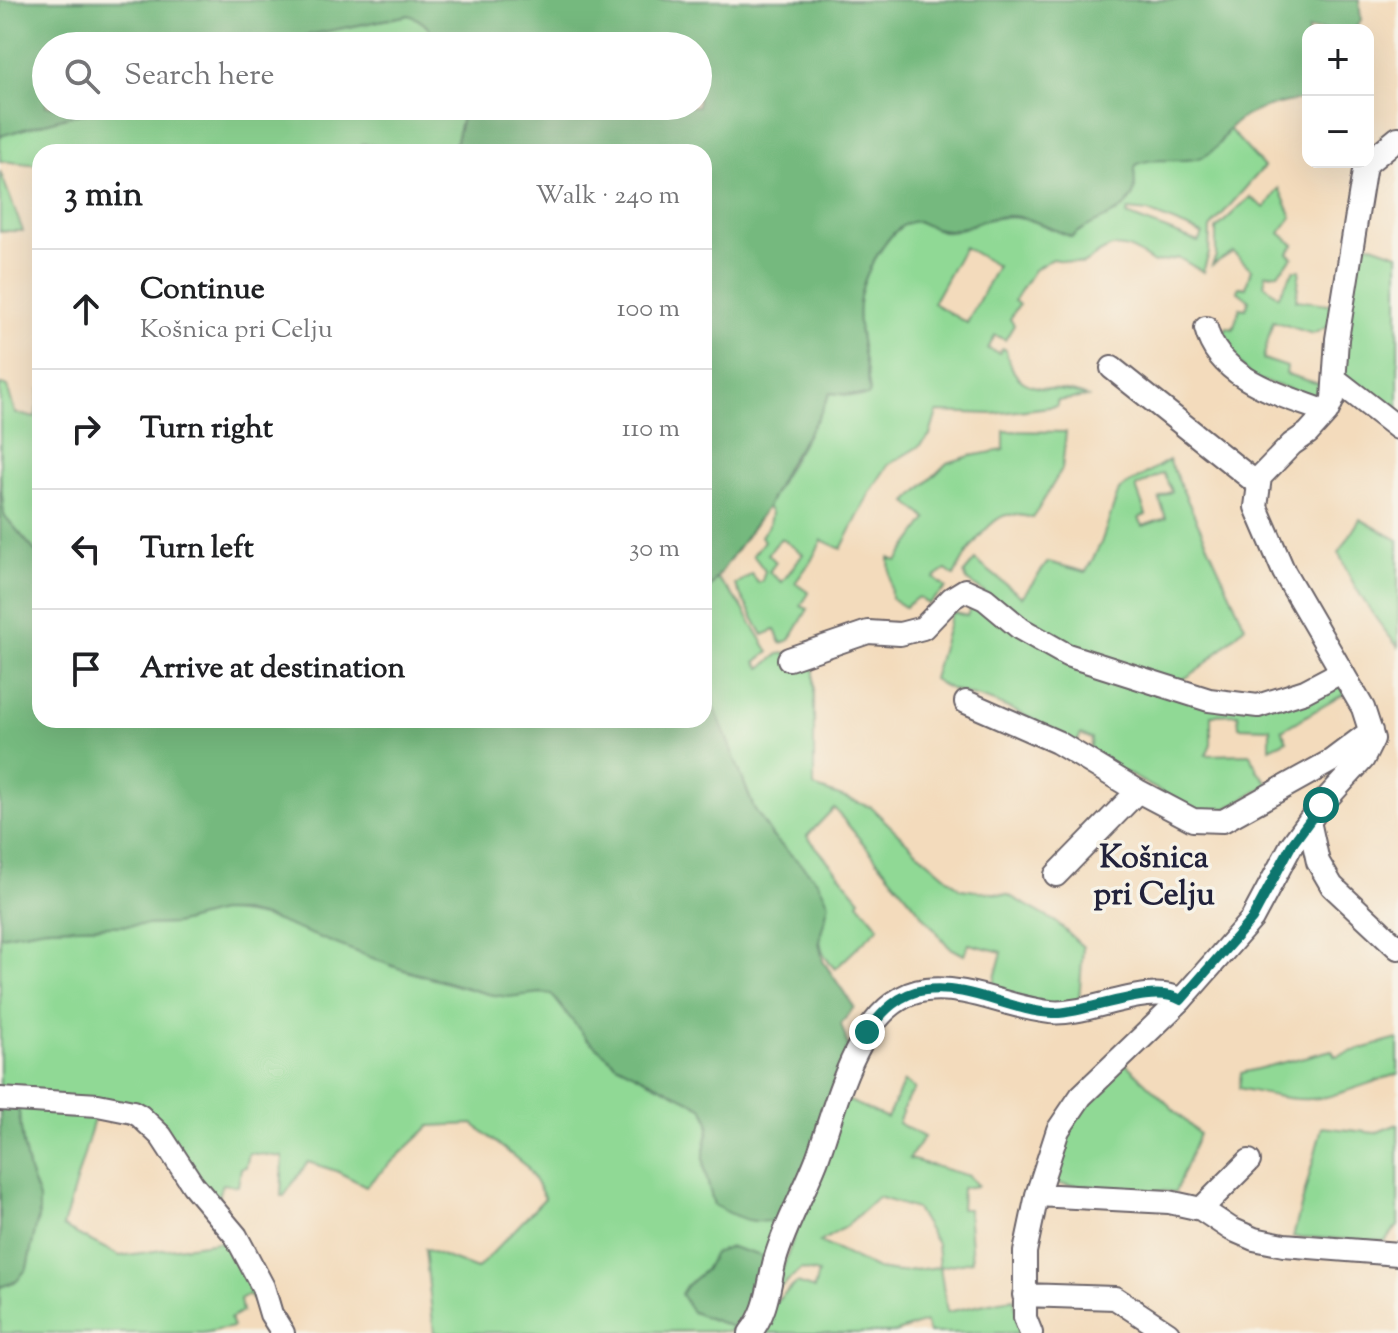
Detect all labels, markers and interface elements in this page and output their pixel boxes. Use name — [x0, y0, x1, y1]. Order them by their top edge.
map controls — [1302, 24, 1374, 168]
button: + — [1302, 24, 1374, 96]
search box — [32, 32, 712, 120]
icon: search — [60, 54, 104, 98]
text: Search here — [124, 55, 274, 98]
button: − — [1302, 96, 1374, 168]
text: 3 min — [64, 172, 143, 221]
text: Walk · 240 m — [536, 178, 680, 215]
text: Continue — [140, 269, 265, 312]
icon: ahead — [64, 287, 108, 331]
text: 100 m — [617, 291, 680, 328]
text: Košnica pri Celju — [140, 312, 333, 349]
icon: right — [64, 407, 108, 451]
text: Turn right — [140, 408, 273, 451]
text: 110 m — [622, 411, 680, 448]
icon: left — [64, 527, 108, 571]
text: Turn left — [140, 528, 254, 571]
text: 30 m — [629, 531, 680, 568]
icon: arrive — [64, 647, 108, 691]
text: Arrive at destination — [140, 648, 405, 691]
route start — [1303, 787, 1339, 823]
district label: Košnica pri Celju — [1093, 836, 1215, 919]
route end — [849, 1014, 885, 1050]

